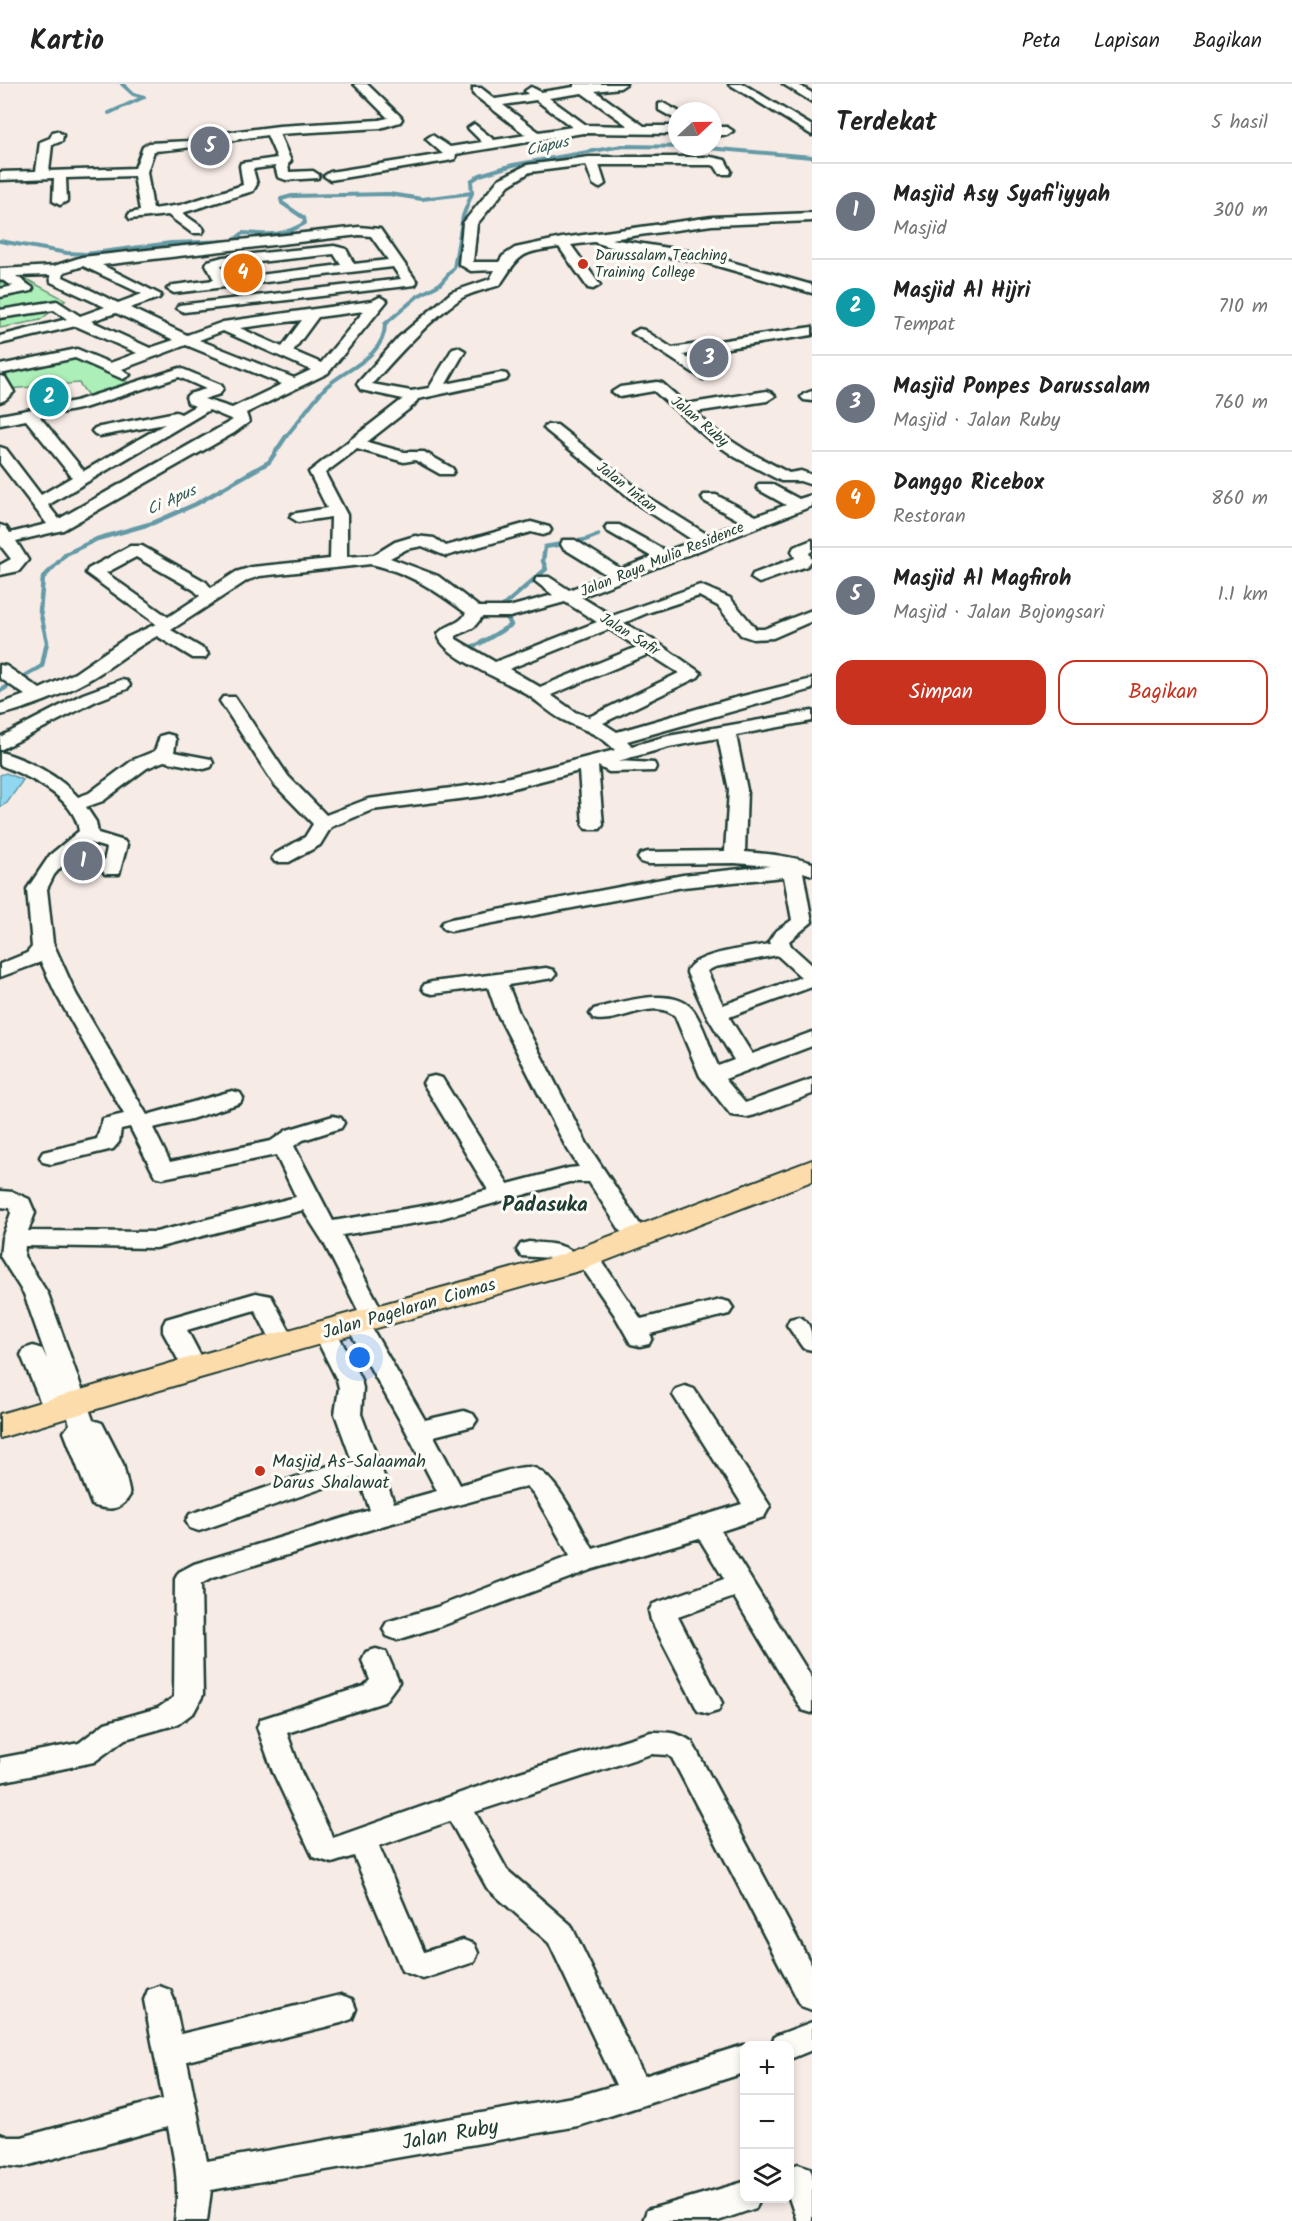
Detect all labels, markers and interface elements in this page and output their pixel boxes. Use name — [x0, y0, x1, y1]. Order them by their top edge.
text: Kartio — [30, 19, 104, 64]
text: Peta — [1022, 25, 1061, 58]
text: Lapisan — [1094, 25, 1160, 58]
text: Bagikan — [1193, 25, 1262, 58]
north arrow — [668, 102, 722, 156]
text: Terdekat — [836, 102, 937, 144]
text: 5 hasil — [1211, 107, 1268, 139]
pin: 5 — [190, 124, 230, 168]
water label: Ciapus — [524, 129, 573, 163]
text: Masjid Asy Syafi'iyyah — [893, 178, 1110, 213]
text: 1 — [852, 195, 859, 227]
text: 300 m — [1213, 195, 1268, 227]
text: Masjid — [893, 213, 947, 245]
place label: Darussalam Teaching Training College — [595, 244, 728, 285]
pin: 4 — [224, 250, 262, 296]
marker: Darussalam Teaching Training College — [576, 257, 590, 271]
text: Masjid Al Hijri — [893, 274, 1031, 309]
text: 2 — [850, 291, 861, 323]
text: 710 m — [1219, 291, 1268, 323]
text: Tempat — [893, 309, 955, 341]
pin: 3 — [690, 336, 728, 380]
text: Masjid Ponpes Darussalam — [893, 370, 1150, 405]
pin: 2 — [29, 374, 68, 420]
text: 3 — [850, 387, 861, 419]
text: 760 m — [1214, 387, 1268, 419]
street label: Jalan Ruby — [665, 390, 734, 454]
text: Masjid · Jalan Ruby — [893, 405, 1060, 437]
street label: Jalan Intan — [591, 456, 662, 519]
text: Danggo Ricebox — [893, 466, 1044, 501]
water label: Ci Apus — [143, 478, 202, 522]
text: 4 — [850, 483, 861, 515]
text: 860 m — [1211, 483, 1268, 515]
text: Restoran — [893, 501, 966, 533]
street label: Jalan Raya Mulia Residence — [577, 516, 748, 604]
text: Masjid Al Magfiroh — [893, 562, 1071, 597]
text: 5 — [850, 579, 861, 611]
text: 1.1 km — [1217, 579, 1268, 611]
text: Masjid · Jalan Bojongsari — [893, 597, 1104, 629]
street label: Jalan Safir — [595, 607, 665, 663]
button: Simpan — [836, 660, 1046, 725]
button: Bagikan — [1058, 660, 1268, 725]
pin: 1 — [64, 838, 103, 884]
district label: Padasuka — [502, 1189, 588, 1222]
street label: Jalan Pagelaran Ciomas — [319, 1271, 500, 1348]
your location — [345, 1343, 374, 1372]
place label: Masjid As-Salaamah Darus Shalawat — [272, 1448, 426, 1498]
marker: Masjid As-Salaamah Darus Shalawat — [253, 1464, 267, 1478]
map controls — [740, 2041, 794, 2203]
button: + — [740, 2041, 794, 2095]
button: − — [740, 2095, 794, 2149]
street label: Jalan Ruby — [399, 2111, 501, 2160]
button: layers — [740, 2149, 794, 2203]

